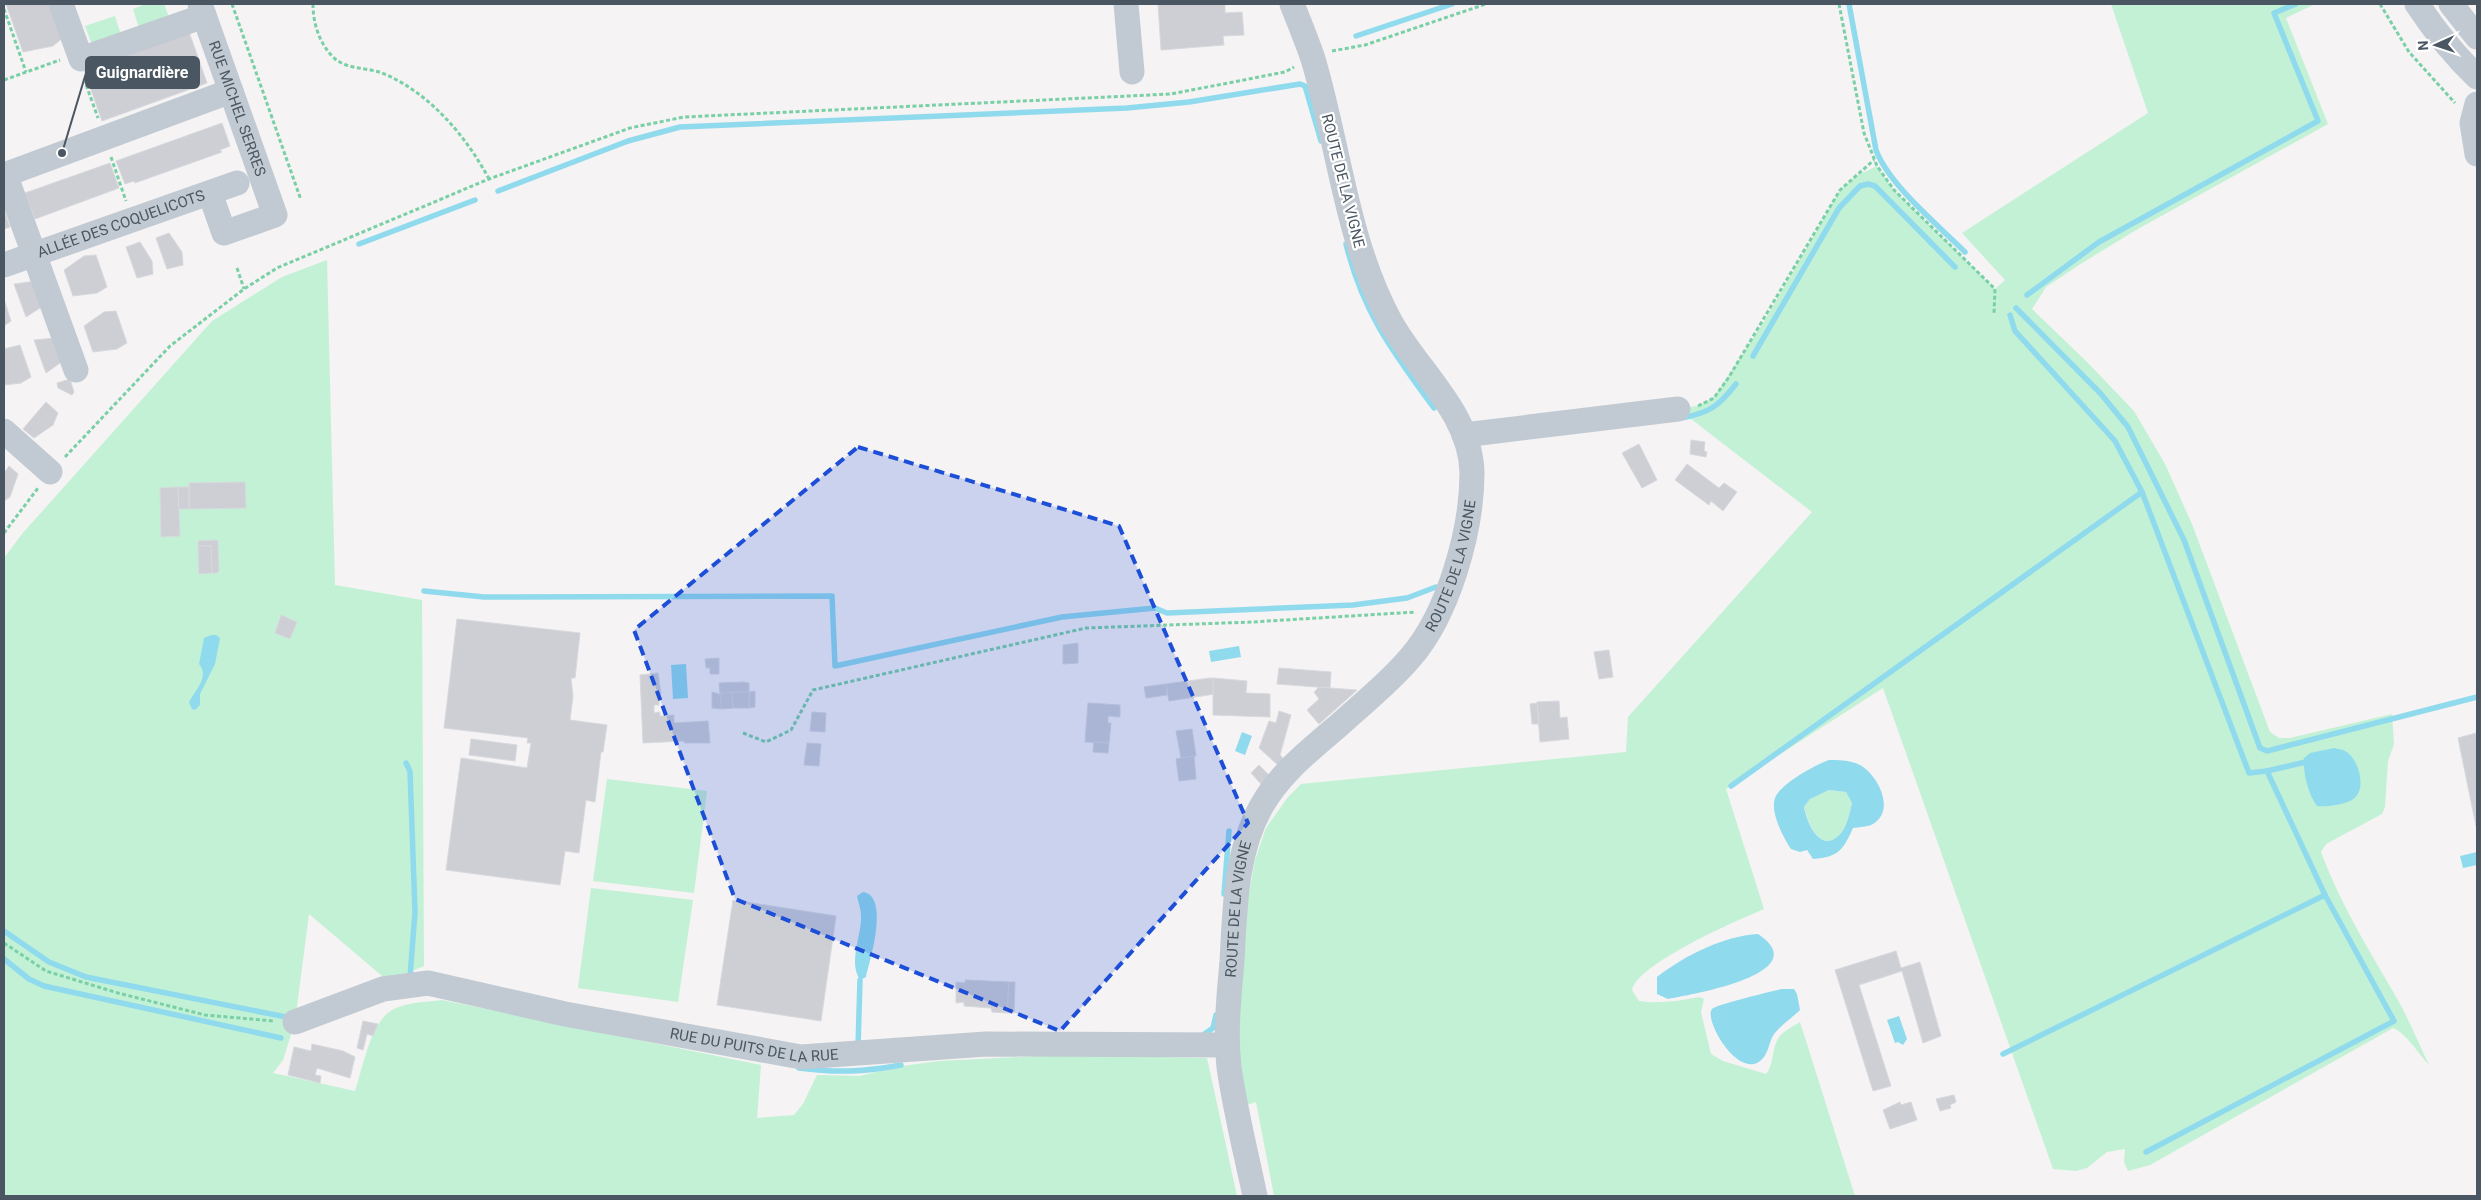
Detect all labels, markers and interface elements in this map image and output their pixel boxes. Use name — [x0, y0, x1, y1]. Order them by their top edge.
north arrow — [2411, 20, 2461, 70]
street label: RUE MICHEL SERRES — [205, 38, 270, 179]
text: N — [2415, 40, 2431, 51]
callout: Guignardière — [86, 57, 199, 88]
text: Guignardière — [96, 63, 189, 82]
street label: ROUTE DE LA VIGNE — [1318, 112, 1368, 250]
street label: ALLÉE DES COQUELICOTS — [35, 186, 207, 262]
street label: ROUTE DE LA VIGNE — [1422, 498, 1480, 635]
street label: ROUTE DE LA VIGNE — [1222, 838, 1255, 978]
street label: RUE DU PUITS DE LA RUE — [669, 1024, 840, 1066]

